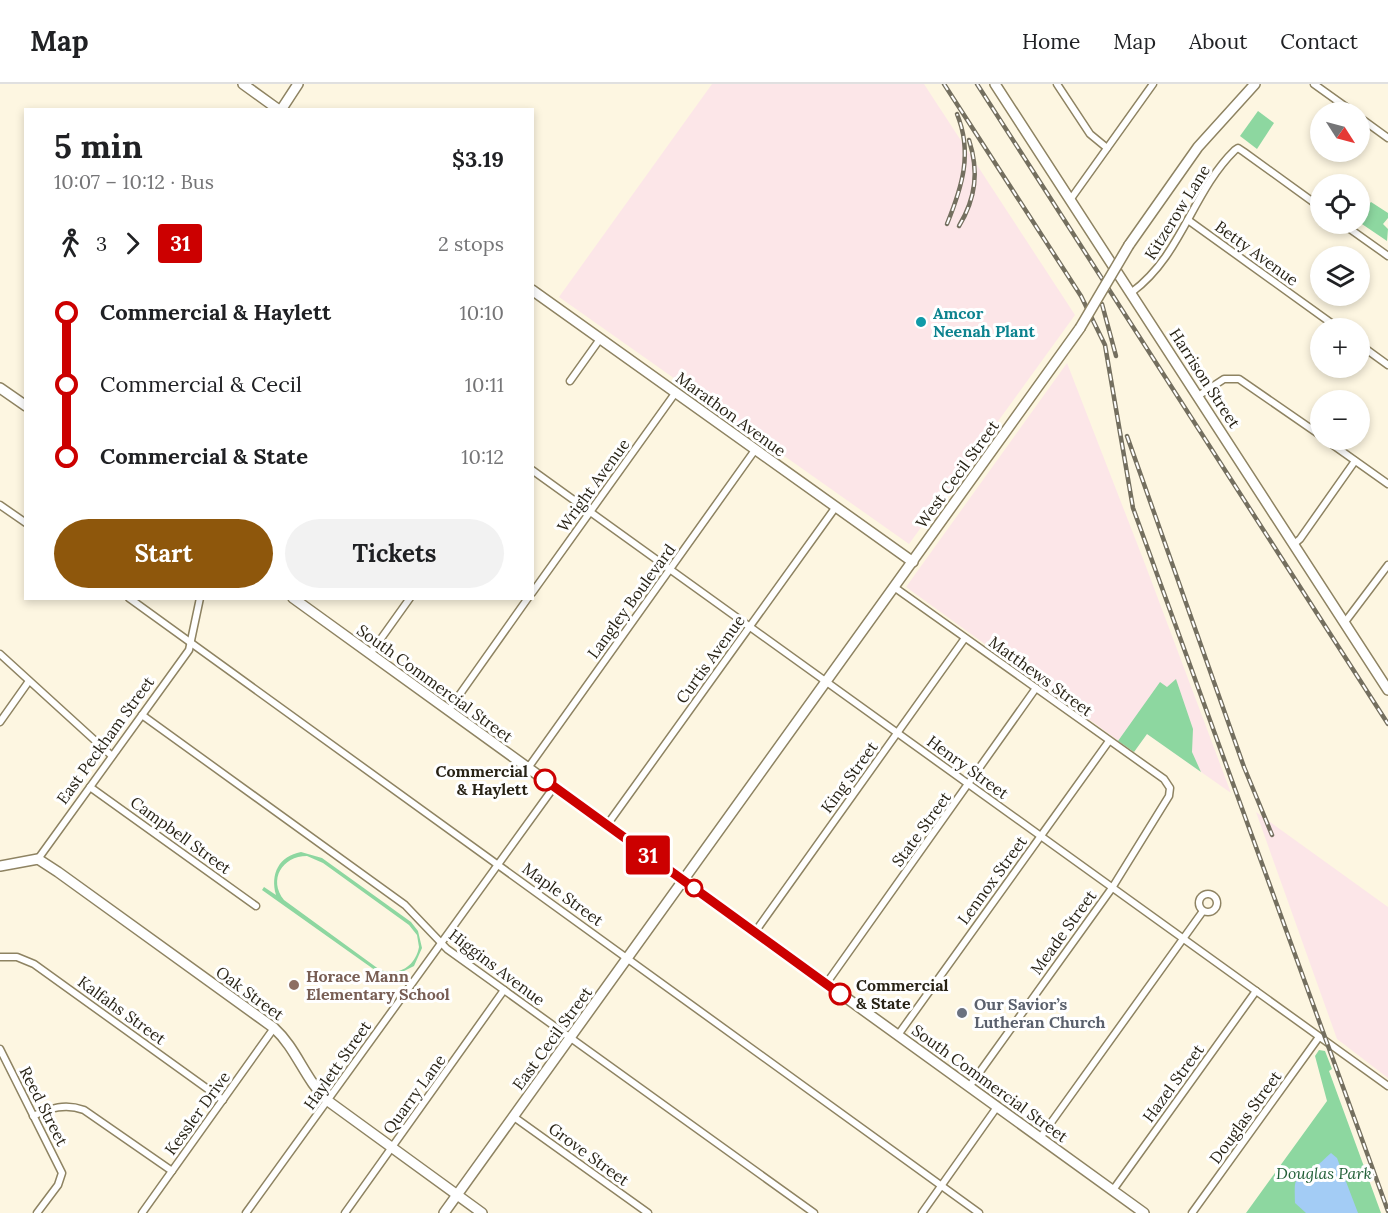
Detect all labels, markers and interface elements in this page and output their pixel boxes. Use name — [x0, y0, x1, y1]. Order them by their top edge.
text: Map — [30, 23, 89, 59]
text: Home — [1022, 28, 1080, 55]
text: Map — [1113, 28, 1156, 55]
text: About — [1189, 28, 1247, 55]
text: Contact — [1280, 28, 1358, 55]
north arrow — [1310, 102, 1370, 162]
map controls — [1310, 102, 1370, 450]
text: 5 min — [54, 125, 143, 167]
text: $3.19 — [452, 145, 504, 173]
street label: Kitzerow Lane — [1140, 161, 1214, 263]
text: 10:07 – 10:12 · Bus — [54, 169, 214, 194]
button: locate — [1310, 174, 1370, 234]
street label: Betty Avenue — [1211, 216, 1303, 290]
icon: walk — [54, 227, 87, 260]
icon: forward — [116, 227, 149, 260]
text: 31 — [170, 230, 190, 257]
text: 3 — [96, 231, 107, 256]
text: 2 stops — [438, 231, 504, 256]
button: layers — [1310, 246, 1370, 306]
text: Commercial & Haylett — [100, 298, 331, 326]
text: 10:10 — [460, 300, 504, 325]
place label: Amcor Neenah Plant — [933, 303, 1036, 341]
marker: Amcor Neenah Plant — [914, 315, 928, 329]
button: + — [1310, 318, 1370, 378]
street label: Harrison Street — [1165, 324, 1245, 432]
street label: Marathon Avenue — [672, 367, 790, 461]
text: Commercial & Cecil — [100, 370, 302, 398]
text: 10:11 — [465, 372, 504, 397]
button: − — [1310, 390, 1370, 450]
street label: West Cecil Street — [911, 415, 1003, 532]
street label: Wright Avenue — [552, 434, 634, 535]
text: Commercial & State — [100, 442, 308, 470]
text: 10:12 — [461, 444, 504, 469]
button: Start — [54, 519, 273, 588]
button: Tickets — [285, 519, 504, 588]
street label: Langley Boulevard — [583, 539, 680, 662]
street label: Curtis Avenue — [671, 611, 749, 707]
street label: South Commercial Street — [353, 620, 517, 747]
street label: Matthews Street — [985, 632, 1097, 721]
street label: East Peckham Street — [52, 672, 159, 808]
street label: Henry Street — [923, 731, 1013, 804]
street label: King Street — [816, 737, 882, 817]
place label: Commercial & Haylett — [435, 761, 528, 799]
marker: Commercial & Haylett — [534, 769, 556, 791]
street label: State Street — [887, 787, 955, 870]
street label: Campbell Street — [127, 792, 236, 879]
street label: Lennox Street — [953, 831, 1031, 928]
line badge: 31 — [621, 836, 675, 874]
text: 31 — [638, 842, 658, 869]
street label: Maple Street — [519, 858, 608, 931]
unlabelled marker — [685, 879, 703, 897]
street label: Meade Street — [1026, 885, 1101, 978]
street label: Higgins Avenue — [445, 924, 549, 1010]
street label: Oak Street — [212, 962, 289, 1025]
place label: Horace Mann Elementary School — [306, 966, 450, 1004]
street label: Kalfahs Street — [74, 971, 171, 1049]
place label: Commercial & State — [856, 975, 949, 1013]
marker: Horace Mann Elementary School — [287, 978, 301, 992]
street label: East Cecil Street — [508, 982, 597, 1094]
marker: Commercial & State — [829, 983, 851, 1005]
place label: Our Savior’s Lutheran Church — [974, 994, 1105, 1032]
marker: Our Savior’s Lutheran Church — [955, 1006, 969, 1020]
street label: Haylett Street — [299, 1016, 375, 1113]
street label: South Commercial Street — [908, 1020, 1072, 1147]
street label: Hazel Street — [1138, 1040, 1208, 1126]
street label: Quarry Lane — [378, 1050, 450, 1138]
street label: Reed Street — [16, 1063, 73, 1150]
street label: Douglas Street — [1205, 1066, 1286, 1167]
street label: Kessler Drive — [160, 1067, 234, 1159]
street label: Grove Street — [545, 1118, 634, 1190]
park label: Douglas Park — [1276, 1163, 1372, 1183]

